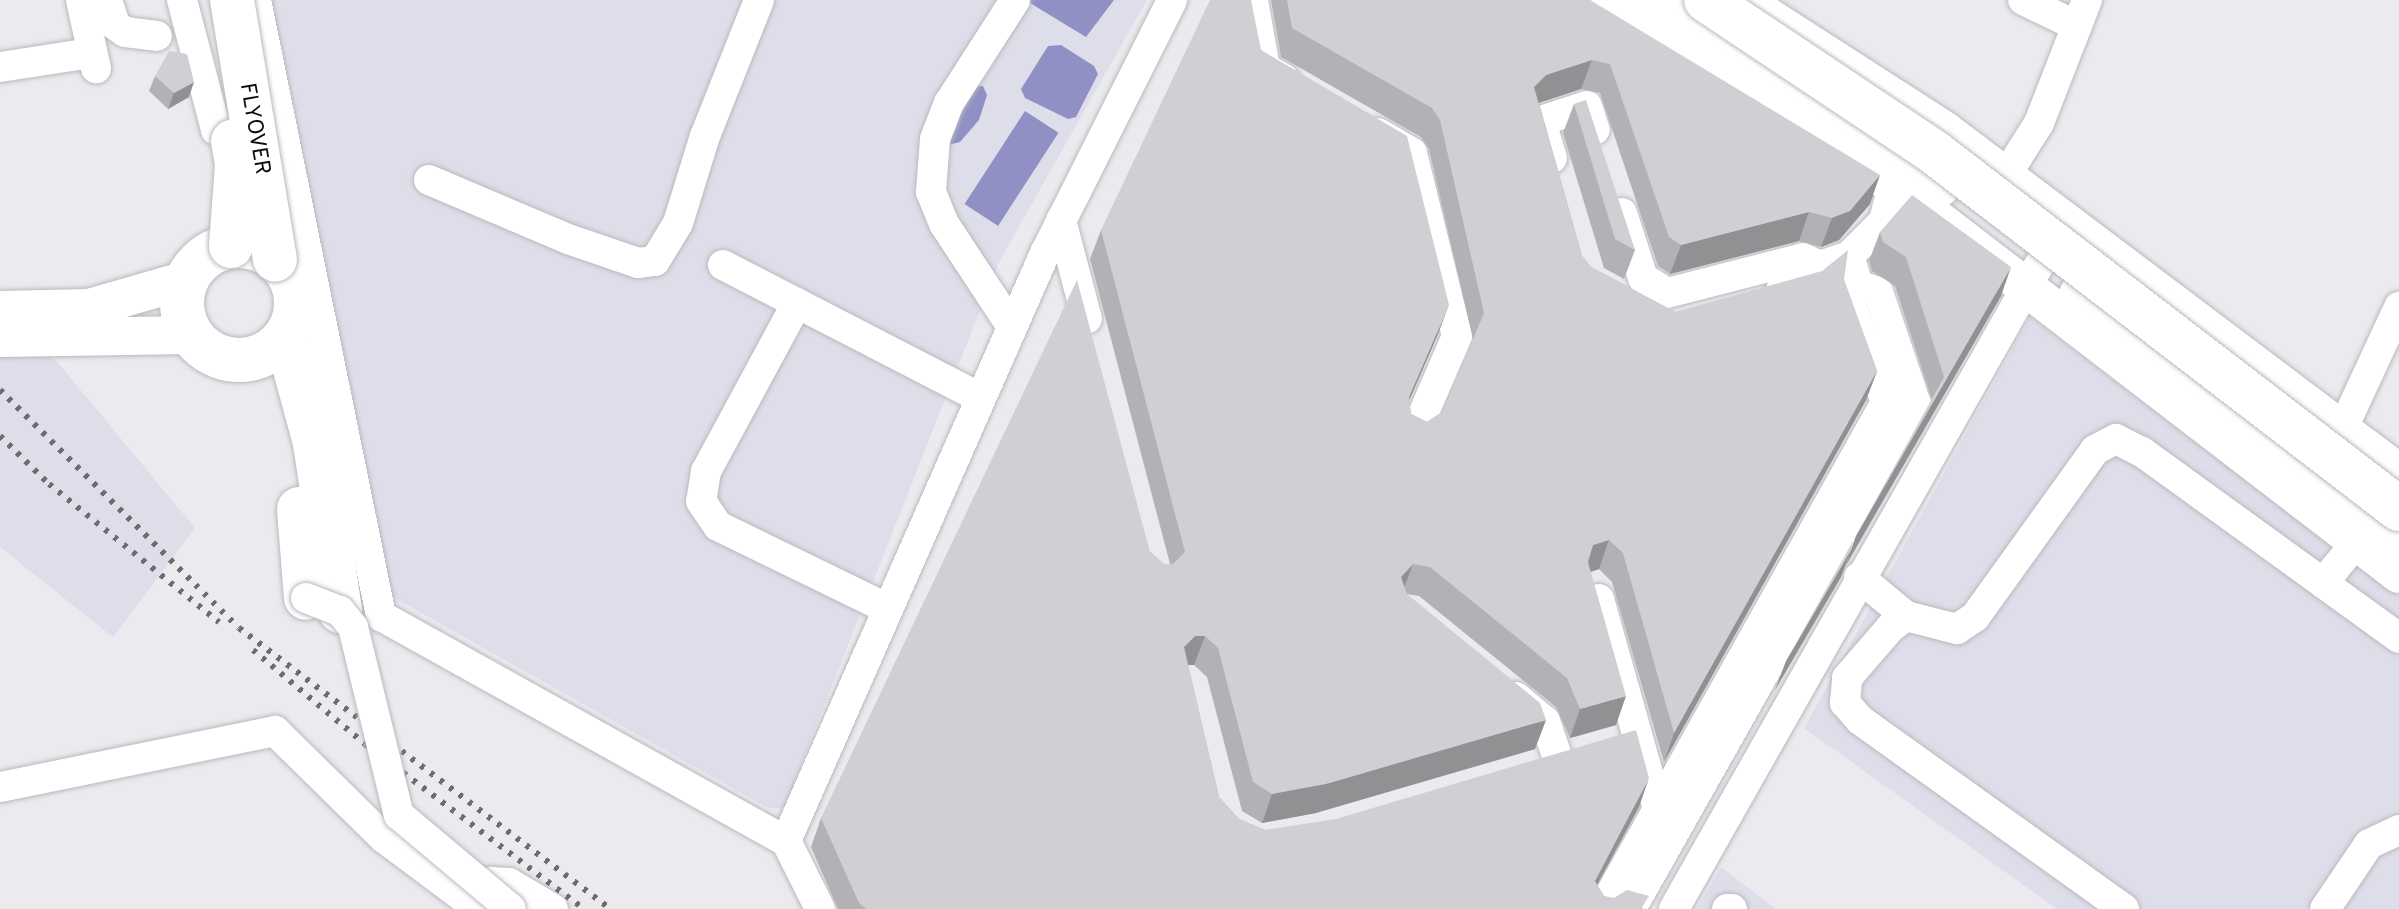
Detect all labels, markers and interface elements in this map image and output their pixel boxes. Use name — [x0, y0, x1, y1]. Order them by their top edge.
street label: FLYOVER — [233, 81, 275, 177]

